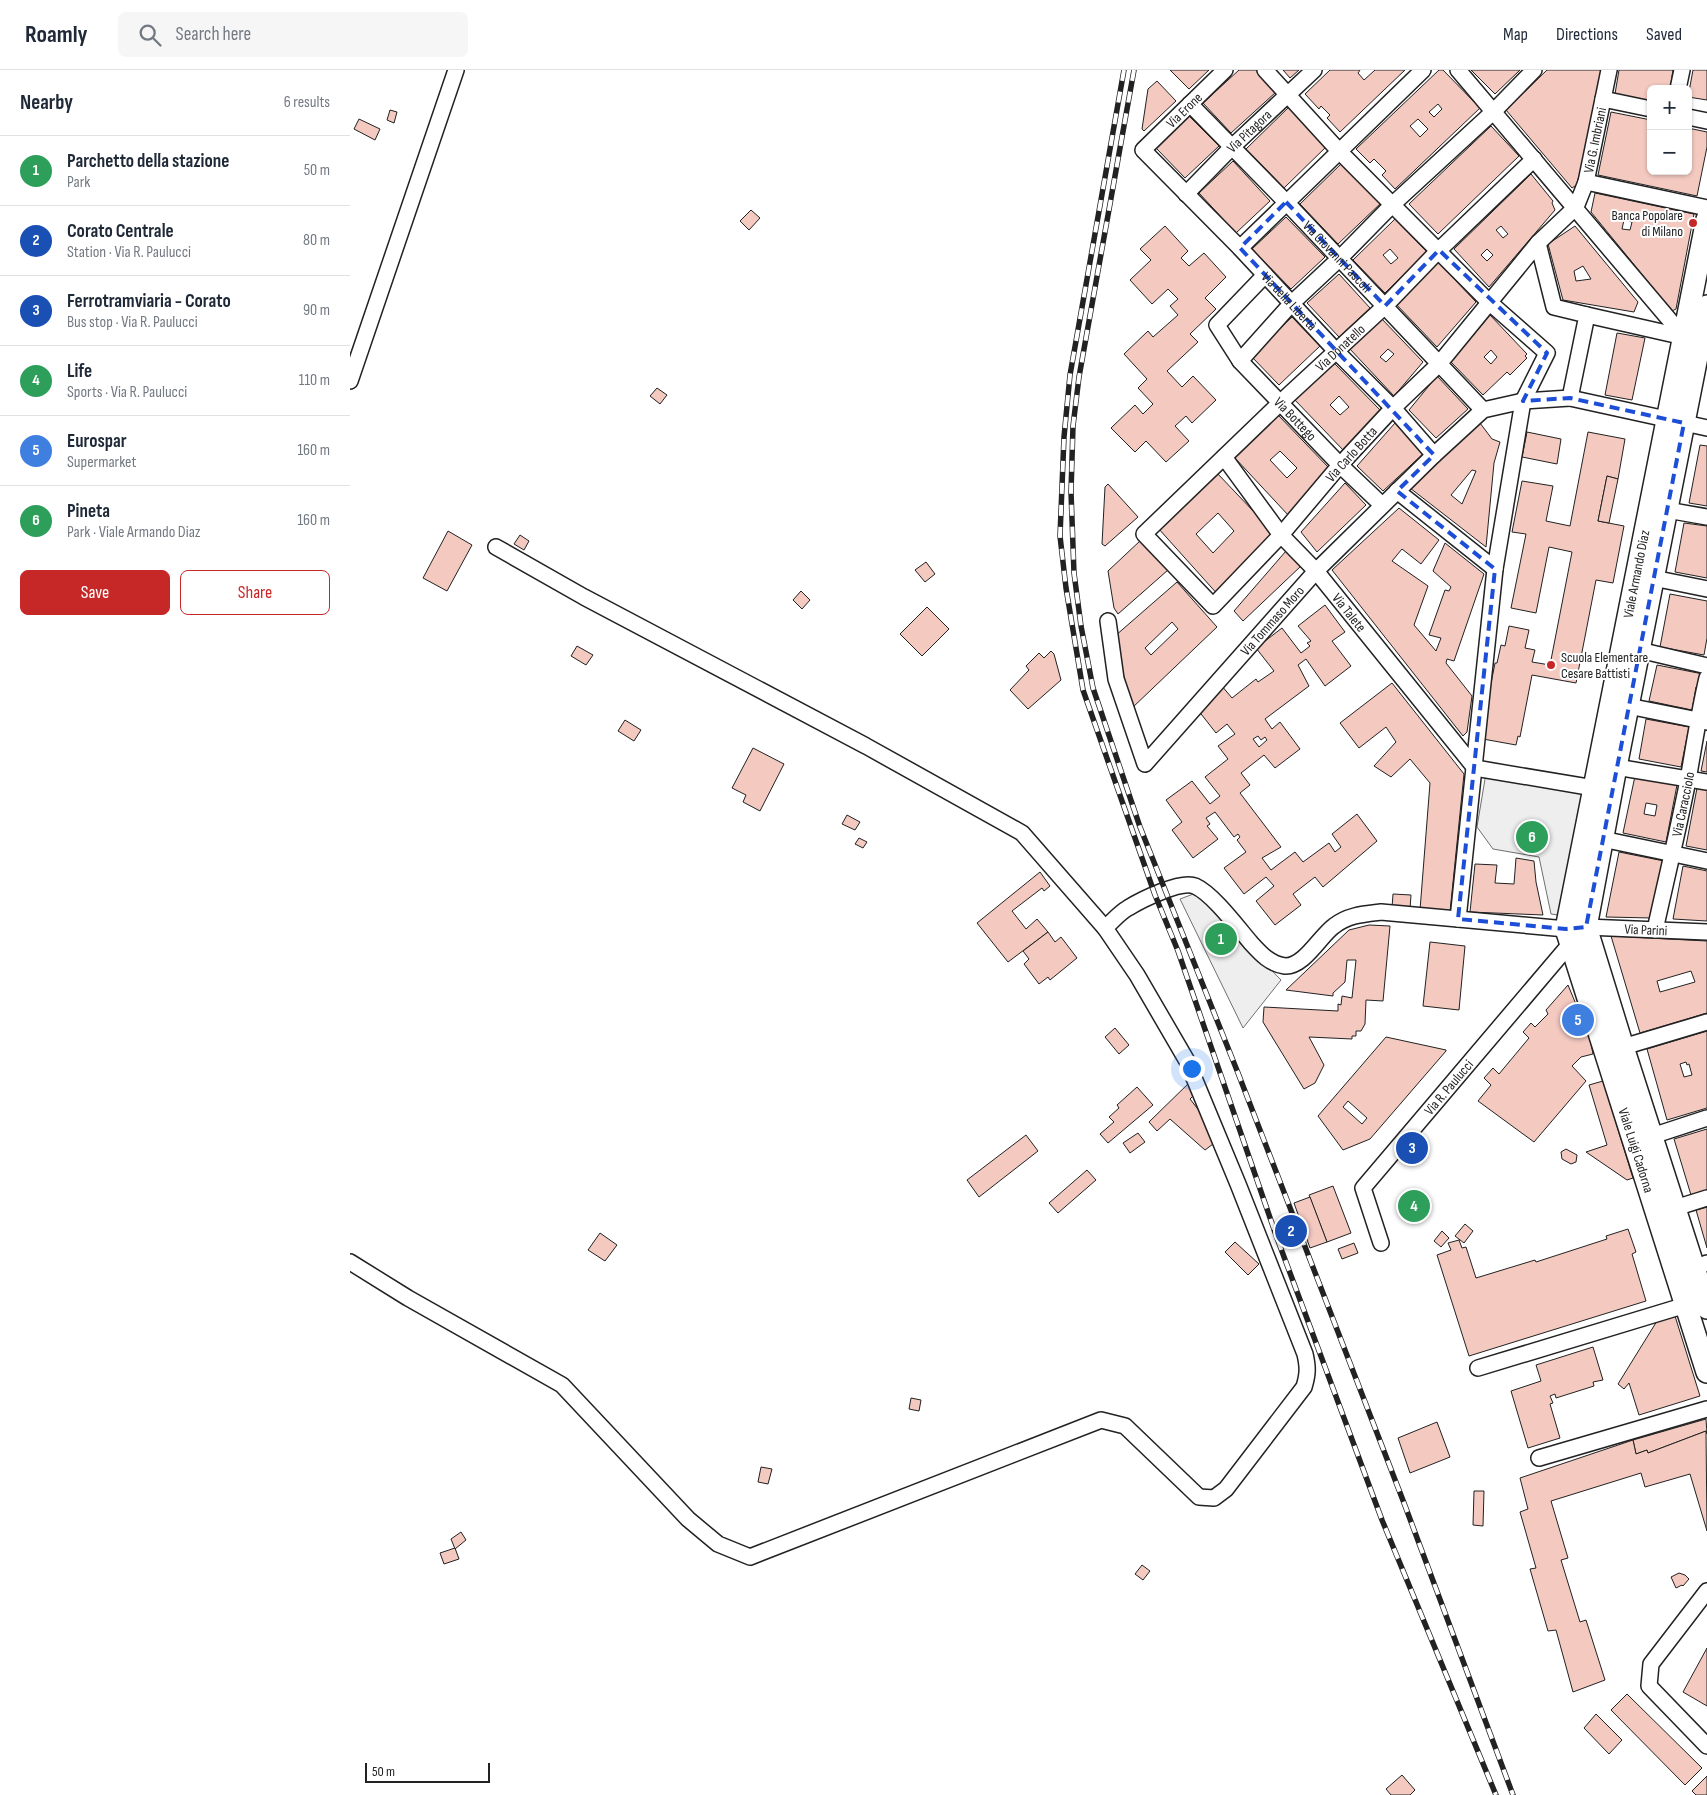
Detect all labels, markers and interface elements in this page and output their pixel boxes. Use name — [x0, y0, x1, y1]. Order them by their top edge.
search box — [118, 12, 468, 57]
text: Roamly — [25, 20, 88, 49]
icon: search — [136, 21, 164, 49]
text: Search here — [176, 23, 251, 46]
text: Map — [1503, 24, 1528, 45]
text: Directions — [1556, 24, 1618, 45]
text: Saved — [1646, 24, 1682, 45]
map controls — [1647, 85, 1692, 175]
button: + — [1647, 85, 1692, 130]
street label: Via Erone — [1163, 89, 1206, 132]
text: Nearby — [20, 90, 73, 115]
text: 6 results — [284, 93, 330, 112]
street label: Via Pitagora — [1223, 106, 1275, 156]
street label: Via G. Imbriani — [1580, 106, 1610, 175]
button: − — [1647, 130, 1692, 175]
text: Parchetto della stazione — [67, 150, 229, 173]
text: 1 — [33, 161, 39, 180]
text: 50 m — [304, 161, 330, 180]
text: Park — [67, 173, 90, 192]
place label: Banca Popolare di Milano — [1612, 207, 1683, 240]
street label: Via Giovanni Pascoli — [1299, 217, 1375, 296]
marker: Banca Popolare di Milano — [1687, 217, 1699, 229]
text: Corato Centrale — [67, 220, 174, 243]
text: 2 — [32, 231, 40, 250]
text: 80 m — [303, 231, 330, 250]
text: Station · Via R. Paulucci — [67, 243, 191, 262]
street label: Via della Libertà — [1258, 269, 1321, 334]
text: Ferrotramviaria - Corato — [67, 290, 231, 313]
text: 3 — [32, 301, 40, 320]
text: 90 m — [303, 301, 330, 320]
text: Bus stop · Via R. Paulucci — [67, 313, 198, 332]
street label: Via Donatello — [1312, 321, 1369, 375]
text: Life — [67, 360, 92, 383]
text: 4 — [32, 371, 40, 390]
text: 110 m — [299, 371, 330, 390]
text: Sports · Via R. Paulucci — [67, 383, 187, 402]
street label: Via Bottego — [1270, 394, 1320, 444]
street label: Via Carlo Botta — [1322, 423, 1381, 486]
text: Eurospar — [67, 430, 127, 453]
text: 5 — [32, 441, 40, 460]
text: 160 m — [297, 441, 330, 460]
text: Supermarket — [67, 453, 136, 472]
text: Pineta — [67, 500, 110, 523]
text: 6 — [32, 511, 40, 530]
text: 160 m — [297, 511, 330, 530]
text: Park · Viale Armando Diaz — [67, 523, 201, 542]
street label: Viale Armando Diaz — [1620, 529, 1653, 619]
button: Save — [20, 570, 170, 615]
button: Share — [180, 570, 330, 615]
street label: Via Tommaso Moro — [1237, 582, 1308, 659]
street label: Via Talete — [1328, 590, 1370, 635]
place label: Scuola Elementare Cesare Battisti — [1561, 649, 1648, 682]
marker: Scuola Elementare Cesare Battisti — [1545, 659, 1557, 671]
street label: Via Caracciolo — [1668, 770, 1698, 838]
pin: 6 — [1516, 818, 1548, 856]
pin: 1 — [1205, 920, 1237, 958]
street label: Via Parini — [1624, 921, 1668, 939]
pin: 5 — [1562, 1001, 1594, 1039]
your location — [1179, 1056, 1205, 1082]
street label: Via R. Paulucci — [1421, 1056, 1477, 1119]
street label: Viale Luigi Cadorna — [1614, 1106, 1657, 1195]
pin: 3 — [1396, 1129, 1428, 1167]
pin: 4 — [1398, 1187, 1430, 1225]
pin: 2 — [1275, 1212, 1307, 1250]
scale bar — [365, 1760, 490, 1783]
text: 50 m — [372, 1763, 395, 1780]

